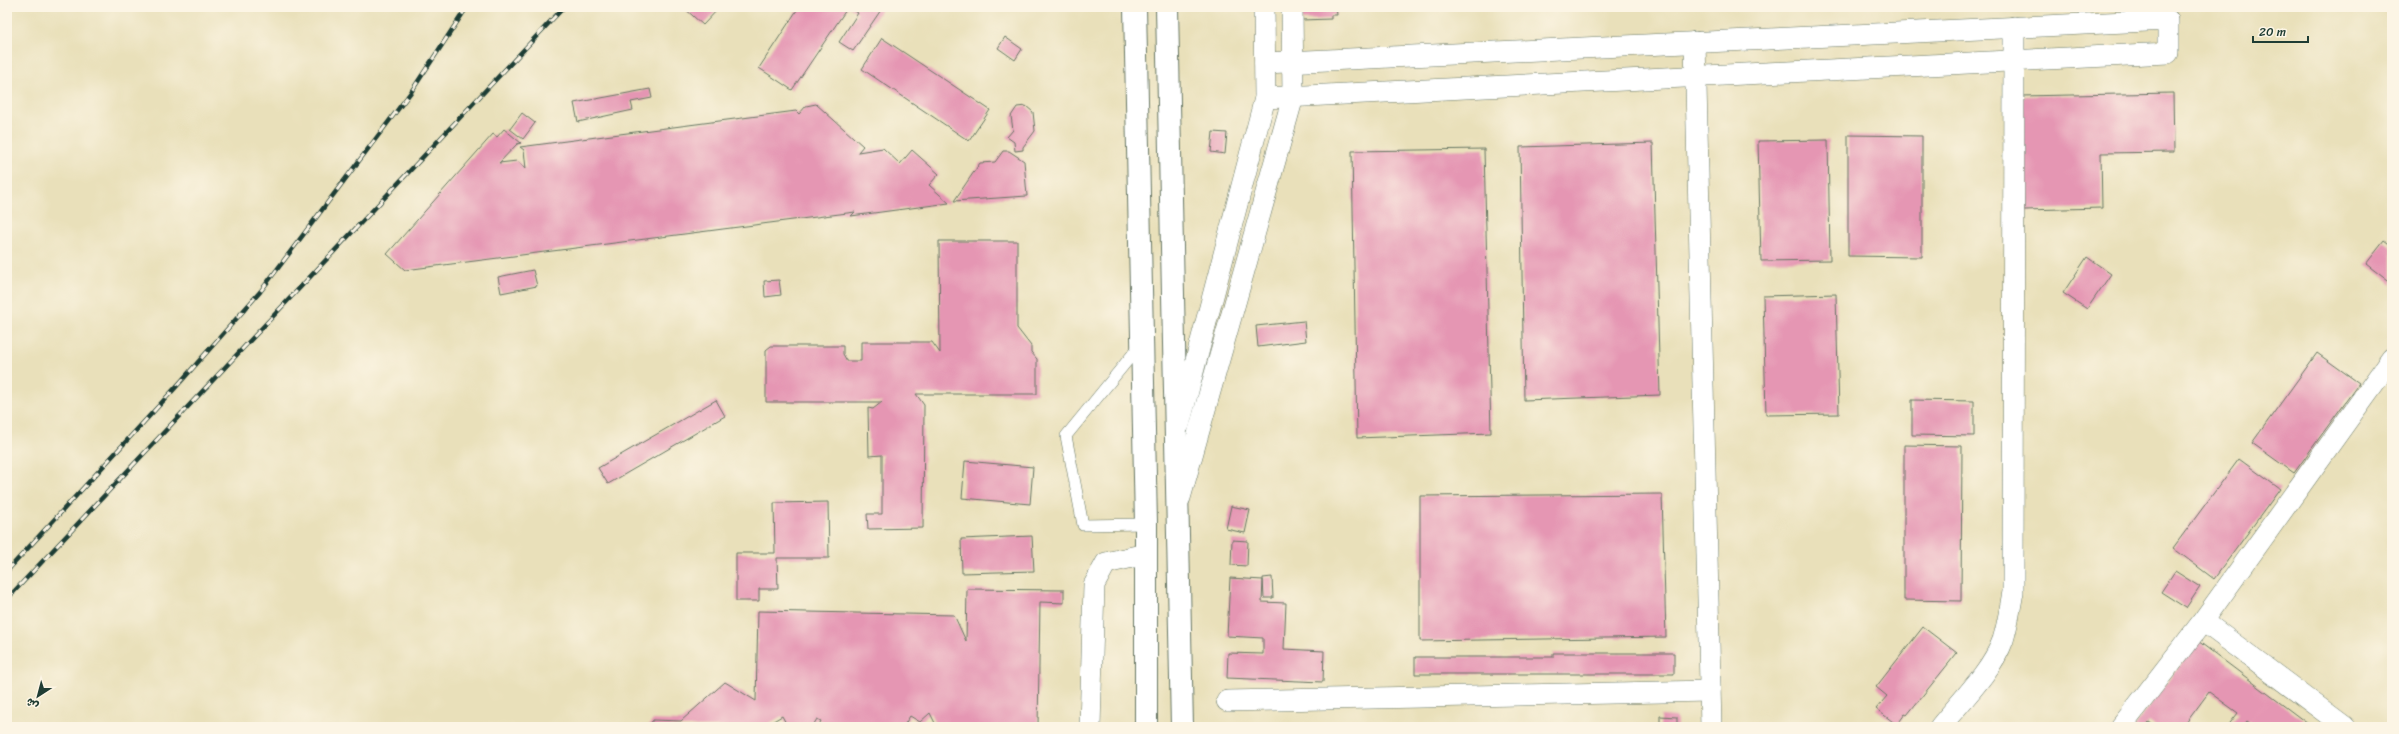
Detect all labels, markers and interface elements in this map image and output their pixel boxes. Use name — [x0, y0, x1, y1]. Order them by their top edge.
scale bar — [2253, 18, 2308, 44]
text: 20 m — [2259, 21, 2286, 43]
north arrow — [18, 676, 58, 716]
text: ش — [22, 692, 43, 715]

